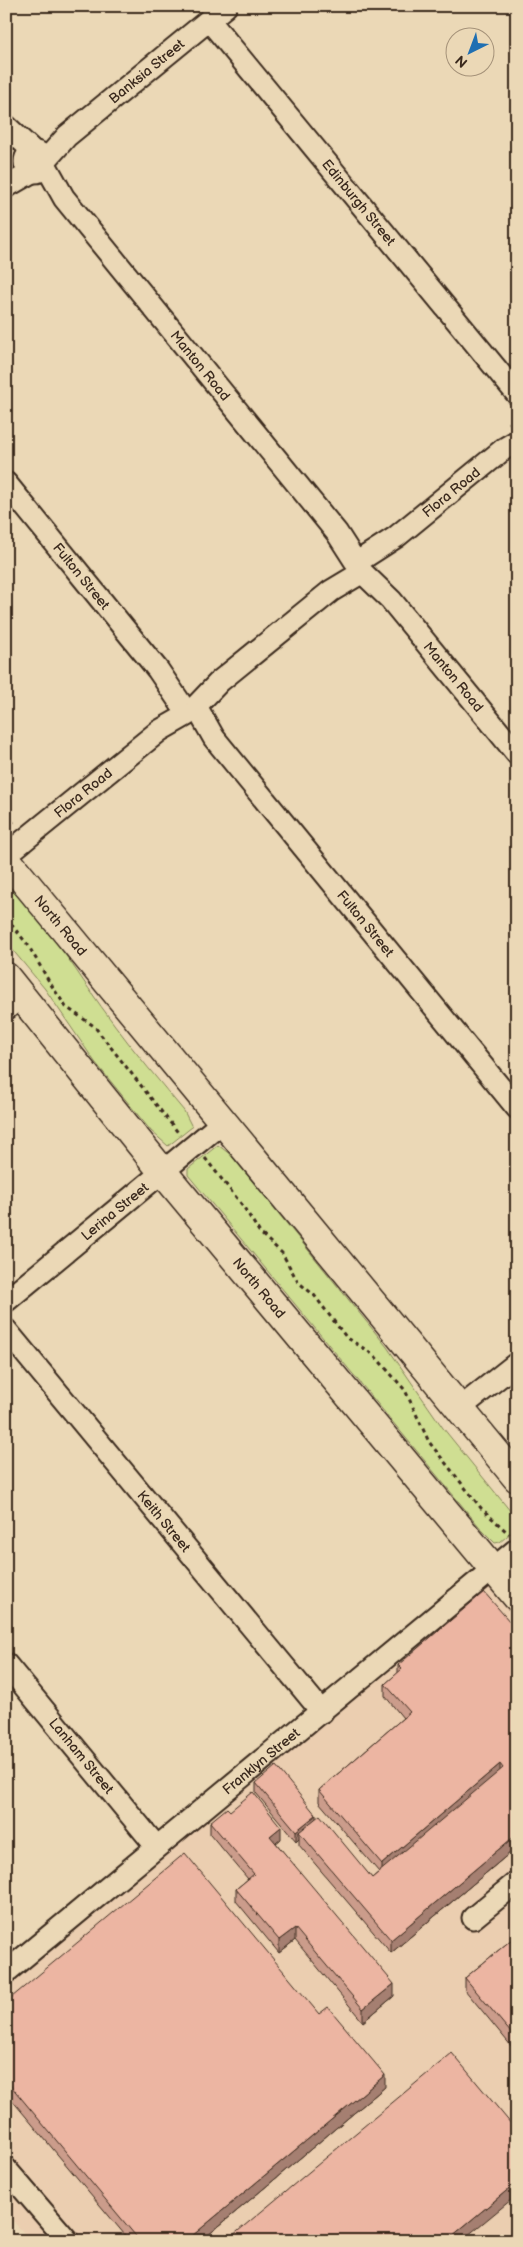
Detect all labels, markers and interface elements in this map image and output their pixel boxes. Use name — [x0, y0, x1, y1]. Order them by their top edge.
north arrow — [446, 28, 496, 78]
street label: Banksia Street — [105, 35, 188, 107]
text: N — [452, 51, 471, 71]
street label: Edinburgh Street — [319, 156, 400, 249]
street label: Manton Road — [167, 327, 234, 404]
street label: Flora Road — [419, 463, 483, 521]
street label: Fulton Street — [50, 539, 114, 613]
street label: Manton Road — [420, 638, 487, 715]
street label: Flora Road — [50, 764, 115, 821]
street label: Fulton Street — [334, 887, 398, 961]
street label: North Road — [31, 892, 91, 959]
street label: Lerina Street — [78, 1178, 152, 1244]
street label: North Road — [229, 1254, 289, 1321]
street label: Keith Street — [134, 1487, 195, 1556]
street label: Lanham Street — [46, 1715, 118, 1798]
street label: Franklyn Street — [219, 1724, 304, 1798]

